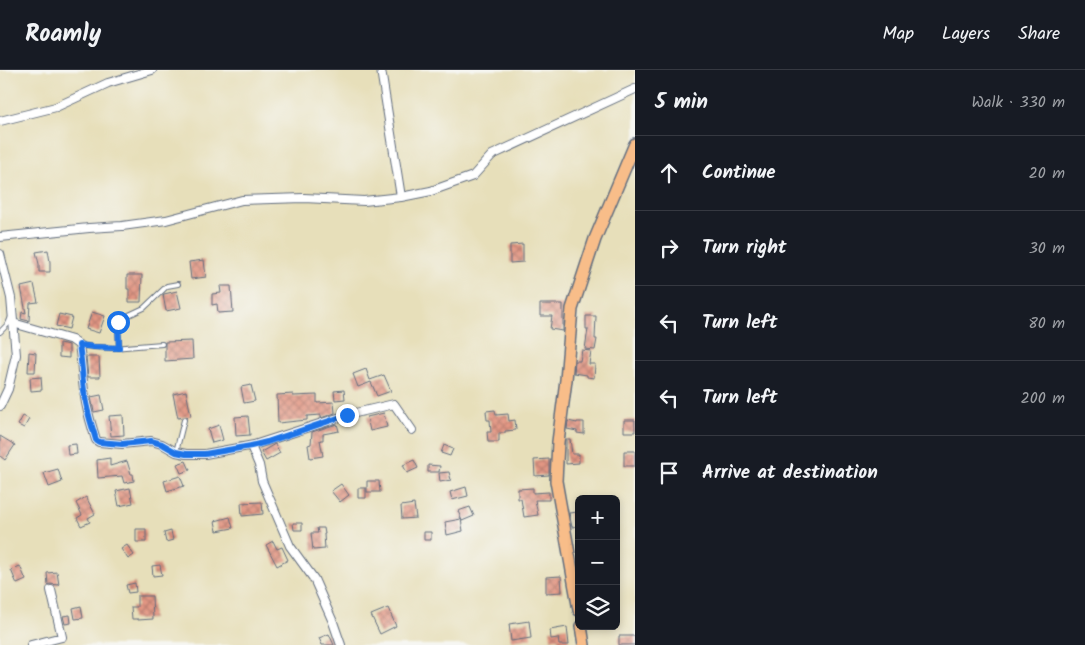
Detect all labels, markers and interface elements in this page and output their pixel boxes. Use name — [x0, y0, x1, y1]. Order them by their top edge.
text: Roamly — [25, 15, 101, 54]
text: Map — [883, 20, 914, 49]
text: Layers — [942, 20, 990, 49]
text: Share — [1018, 20, 1060, 49]
text: 5 min — [655, 86, 708, 119]
text: Walk · 330 m — [972, 90, 1065, 115]
text: Continue — [702, 158, 775, 188]
icon: ahead — [655, 159, 683, 187]
text: 20 m — [1029, 161, 1065, 186]
text: Turn right — [702, 233, 787, 263]
icon: right — [655, 234, 683, 262]
text: 30 m — [1029, 236, 1065, 261]
text: Turn left — [702, 308, 777, 338]
icon: left — [655, 309, 683, 337]
route start — [107, 311, 130, 334]
text: 80 m — [1028, 311, 1065, 336]
text: Turn left — [702, 383, 777, 413]
icon: left — [655, 384, 683, 412]
text: 200 m — [1021, 386, 1065, 411]
route end — [336, 404, 359, 427]
text: Arrive at destination — [702, 458, 878, 488]
icon: arrive — [655, 459, 683, 487]
map controls — [575, 495, 620, 630]
button: + — [575, 495, 620, 540]
button: − — [575, 540, 620, 585]
button: layers — [575, 585, 620, 630]

